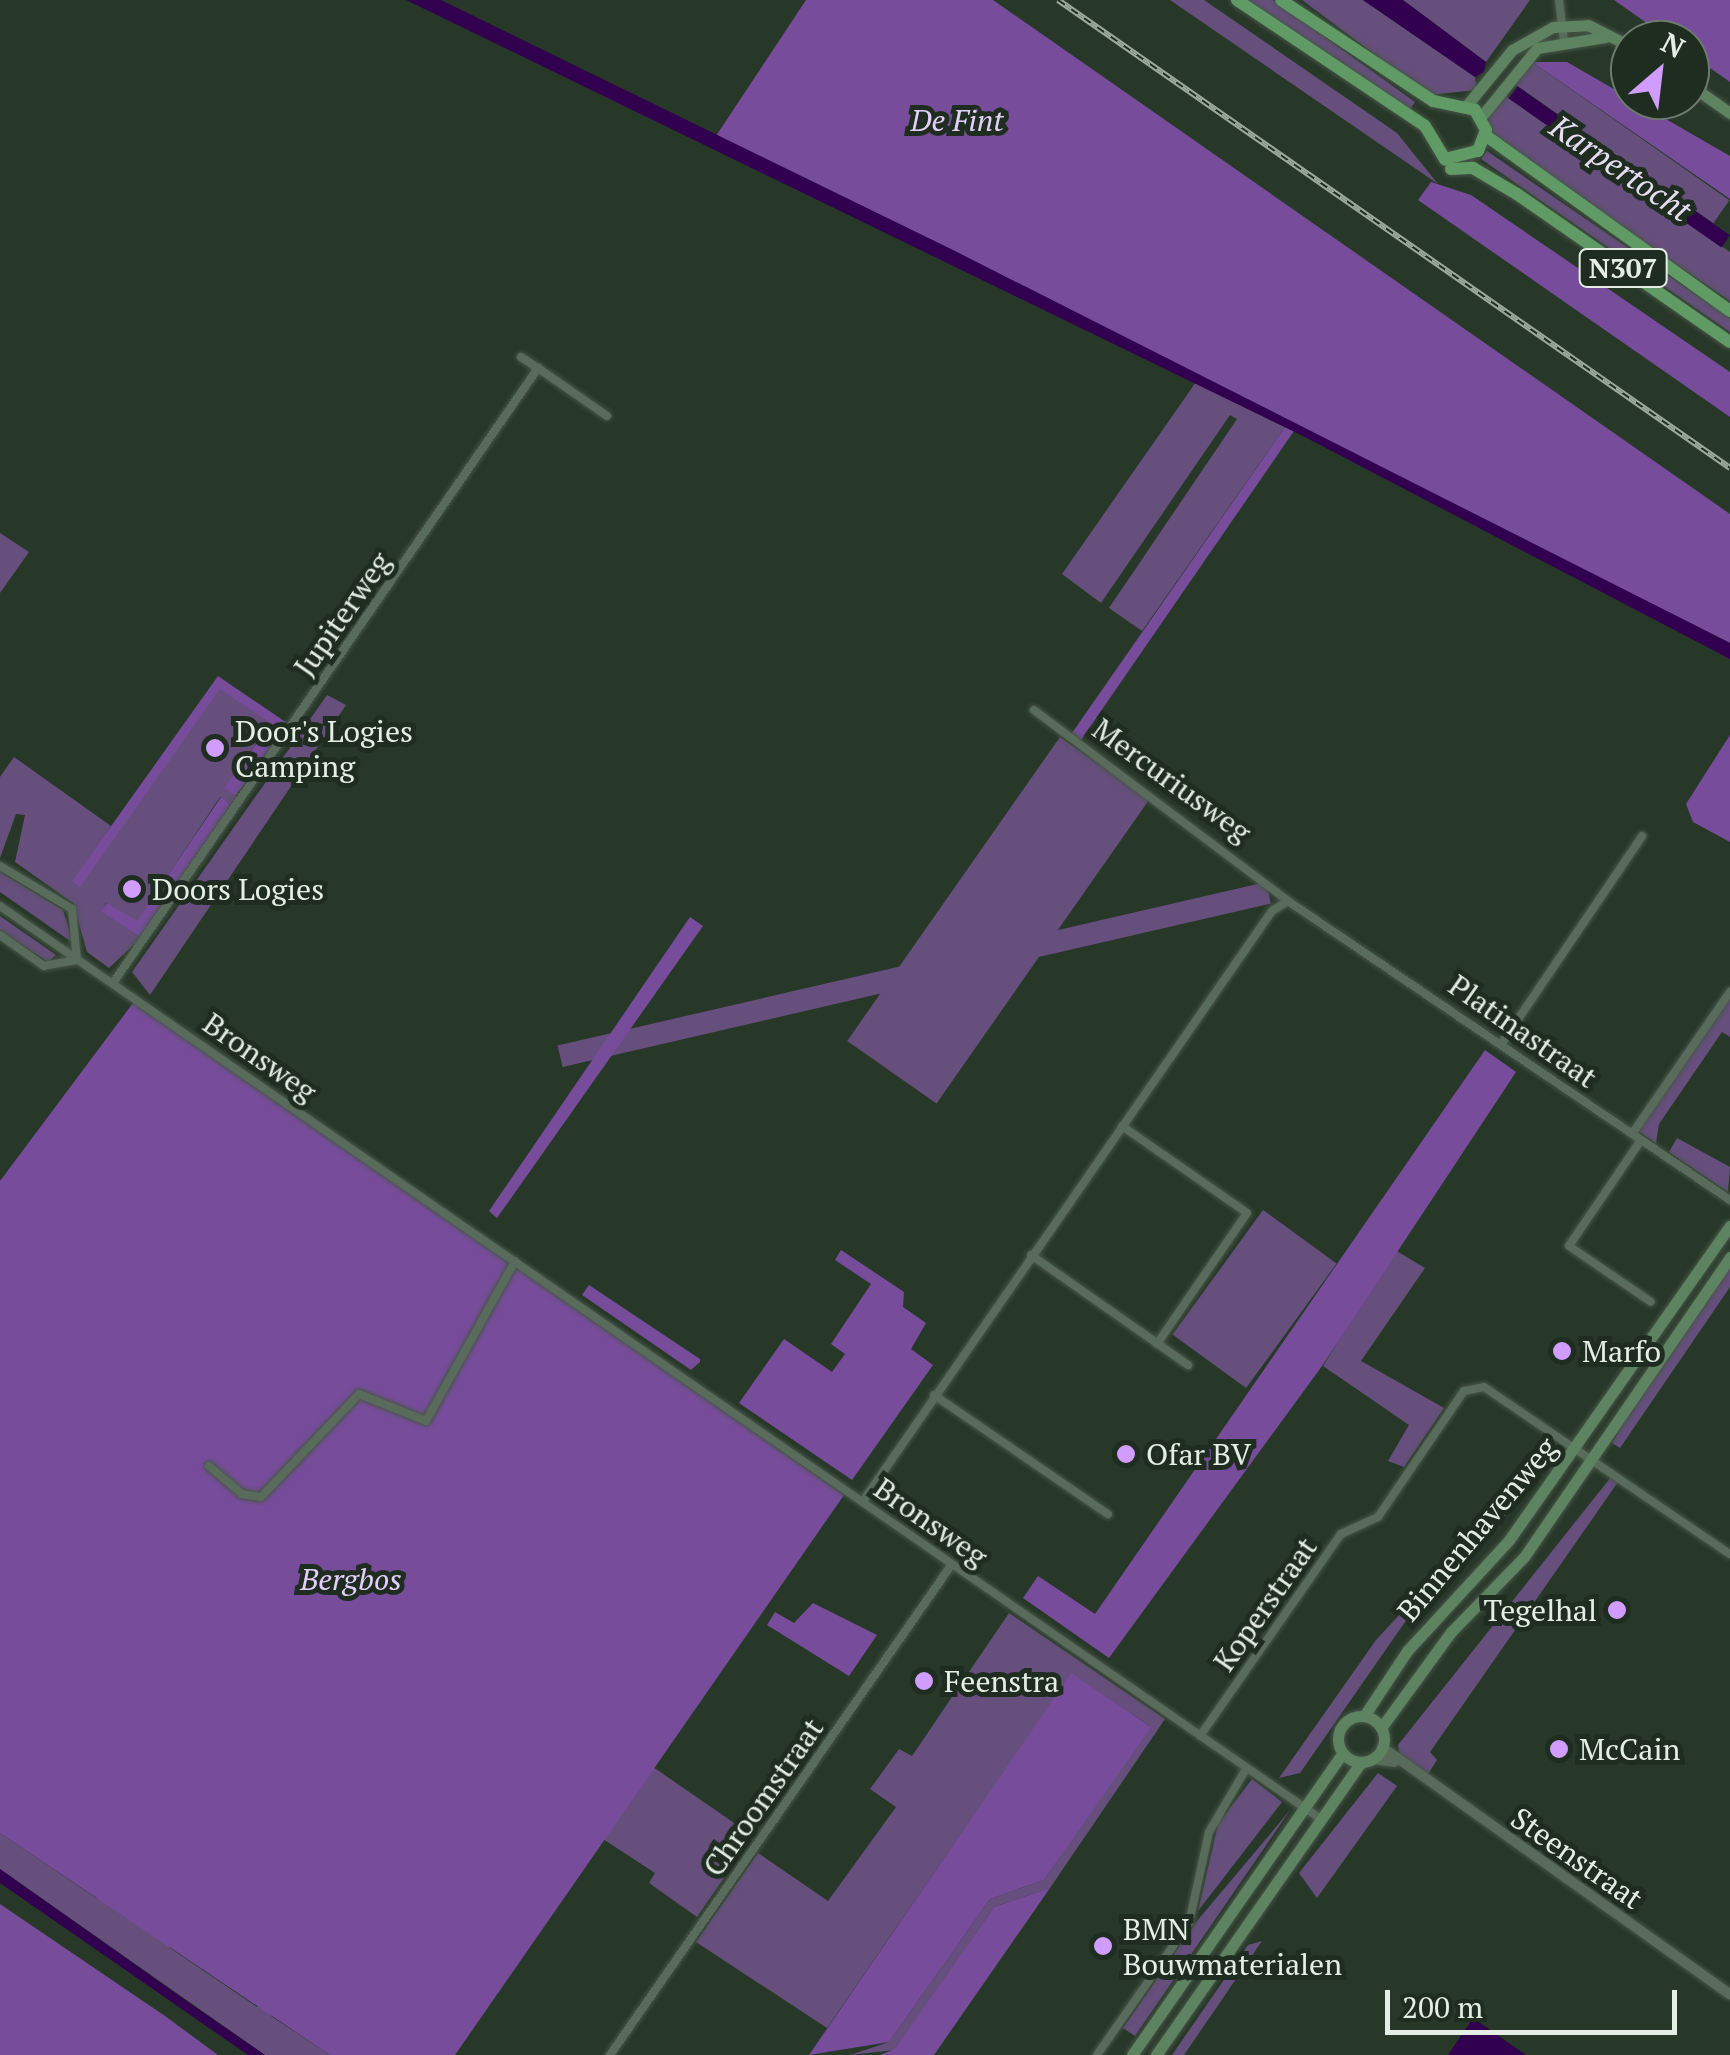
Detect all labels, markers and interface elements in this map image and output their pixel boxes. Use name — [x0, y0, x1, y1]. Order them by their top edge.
north arrow — [1610, 20, 1710, 120]
text: N — [1655, 24, 1691, 66]
park label: De Fint — [911, 102, 1003, 138]
water label: Karpertocht — [1543, 107, 1699, 229]
road number: N307 — [1578, 245, 1668, 291]
street label: Jupiterweg — [286, 545, 398, 683]
street label: Mercuriusweg — [1086, 711, 1258, 849]
place label: Door's Logies Camping — [235, 713, 413, 784]
marker: Door's Logies Camping — [204, 737, 226, 759]
place label: Doors Logies — [152, 871, 324, 907]
marker: Doors Logies — [121, 878, 143, 900]
street label: Platinastraat — [1442, 967, 1604, 1095]
street label: Bronsweg — [197, 1005, 323, 1109]
place label: Marfo — [1582, 1333, 1661, 1369]
marker: Marfo — [1551, 1340, 1573, 1362]
street label: Binnenhavenweg — [1390, 1430, 1564, 1628]
place label: Ofar BV — [1146, 1436, 1251, 1472]
marker: Ofar BV — [1115, 1443, 1137, 1465]
street label: Bronsweg — [868, 1470, 994, 1574]
street label: Koperstraat — [1206, 1530, 1324, 1678]
park label: Bergbos — [300, 1561, 402, 1597]
place label: Tegelhal — [1484, 1592, 1597, 1628]
marker: Tegelhal — [1606, 1599, 1628, 1621]
place label: Feenstra — [944, 1663, 1059, 1699]
marker: Feenstra — [913, 1670, 935, 1692]
street label: Chroomstraat — [695, 1711, 831, 1883]
place label: McCain — [1579, 1731, 1680, 1767]
marker: McCain — [1548, 1738, 1570, 1760]
street label: Steenstraat — [1504, 1800, 1650, 1916]
place label: BMN Bouwmaterialen — [1123, 1911, 1342, 1982]
marker: BMN Bouwmaterialen — [1092, 1935, 1114, 1957]
scale bar — [1390, 1970, 1682, 2032]
text: 200 m — [1402, 1987, 1483, 2027]

